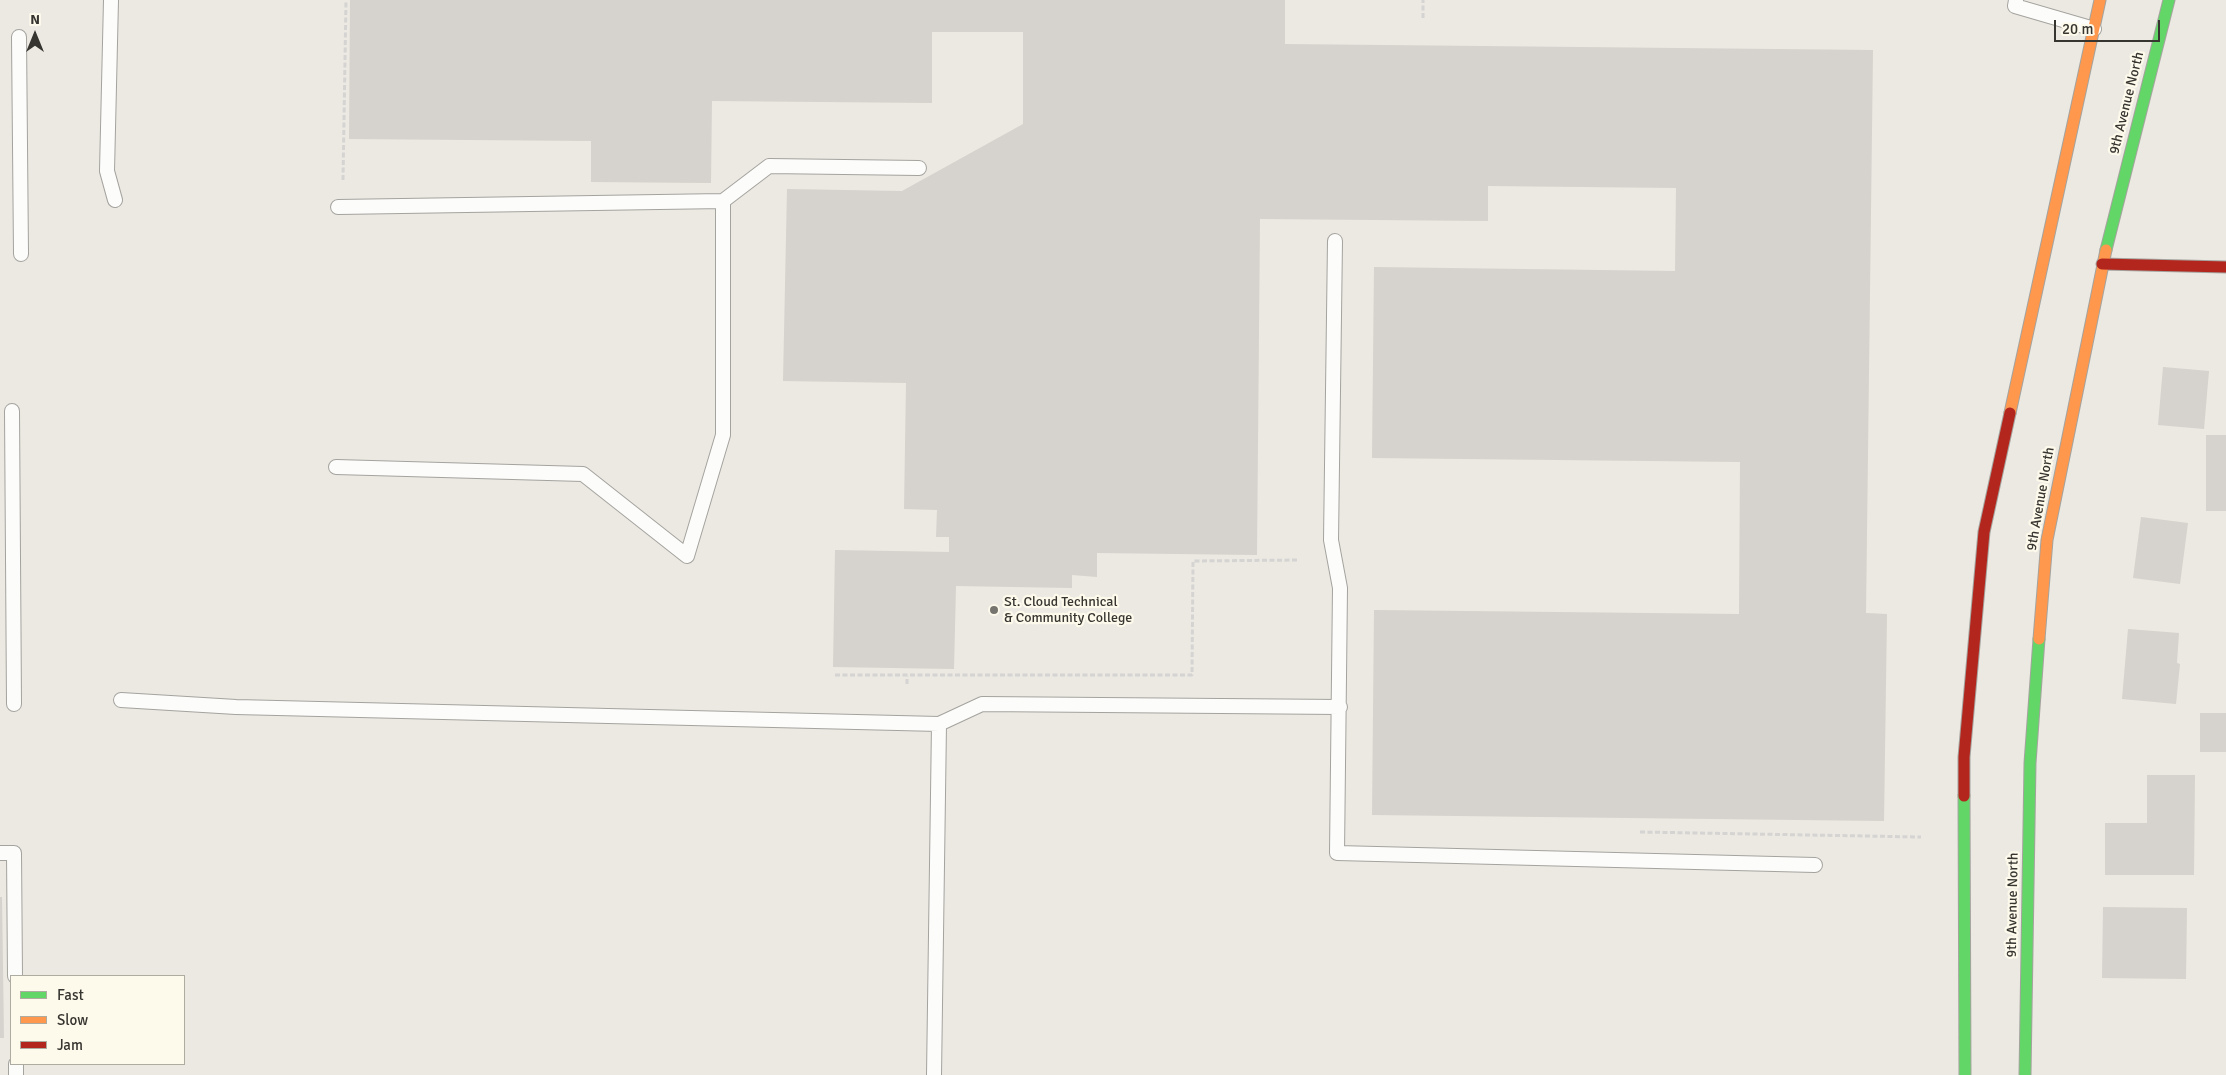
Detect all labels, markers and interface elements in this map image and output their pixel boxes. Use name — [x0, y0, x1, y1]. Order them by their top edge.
north arrow — [10, 10, 60, 60]
scale bar — [2056, 10, 2162, 42]
text: N — [30, 11, 40, 28]
text: 20 m — [2062, 20, 2093, 38]
street label: 9th Avenue North — [2106, 50, 2148, 156]
street label: 9th Avenue North — [2024, 446, 2058, 552]
place label: St. Cloud Technical & Community College — [1004, 594, 1132, 626]
marker: St. Cloud Technical & Community College — [988, 604, 1000, 616]
street label: 9th Avenue North — [2004, 852, 2022, 958]
legend — [10, 975, 185, 1065]
text: Fast — [57, 986, 84, 1004]
text: Slow — [57, 1011, 88, 1029]
text: Jam — [57, 1036, 83, 1054]

